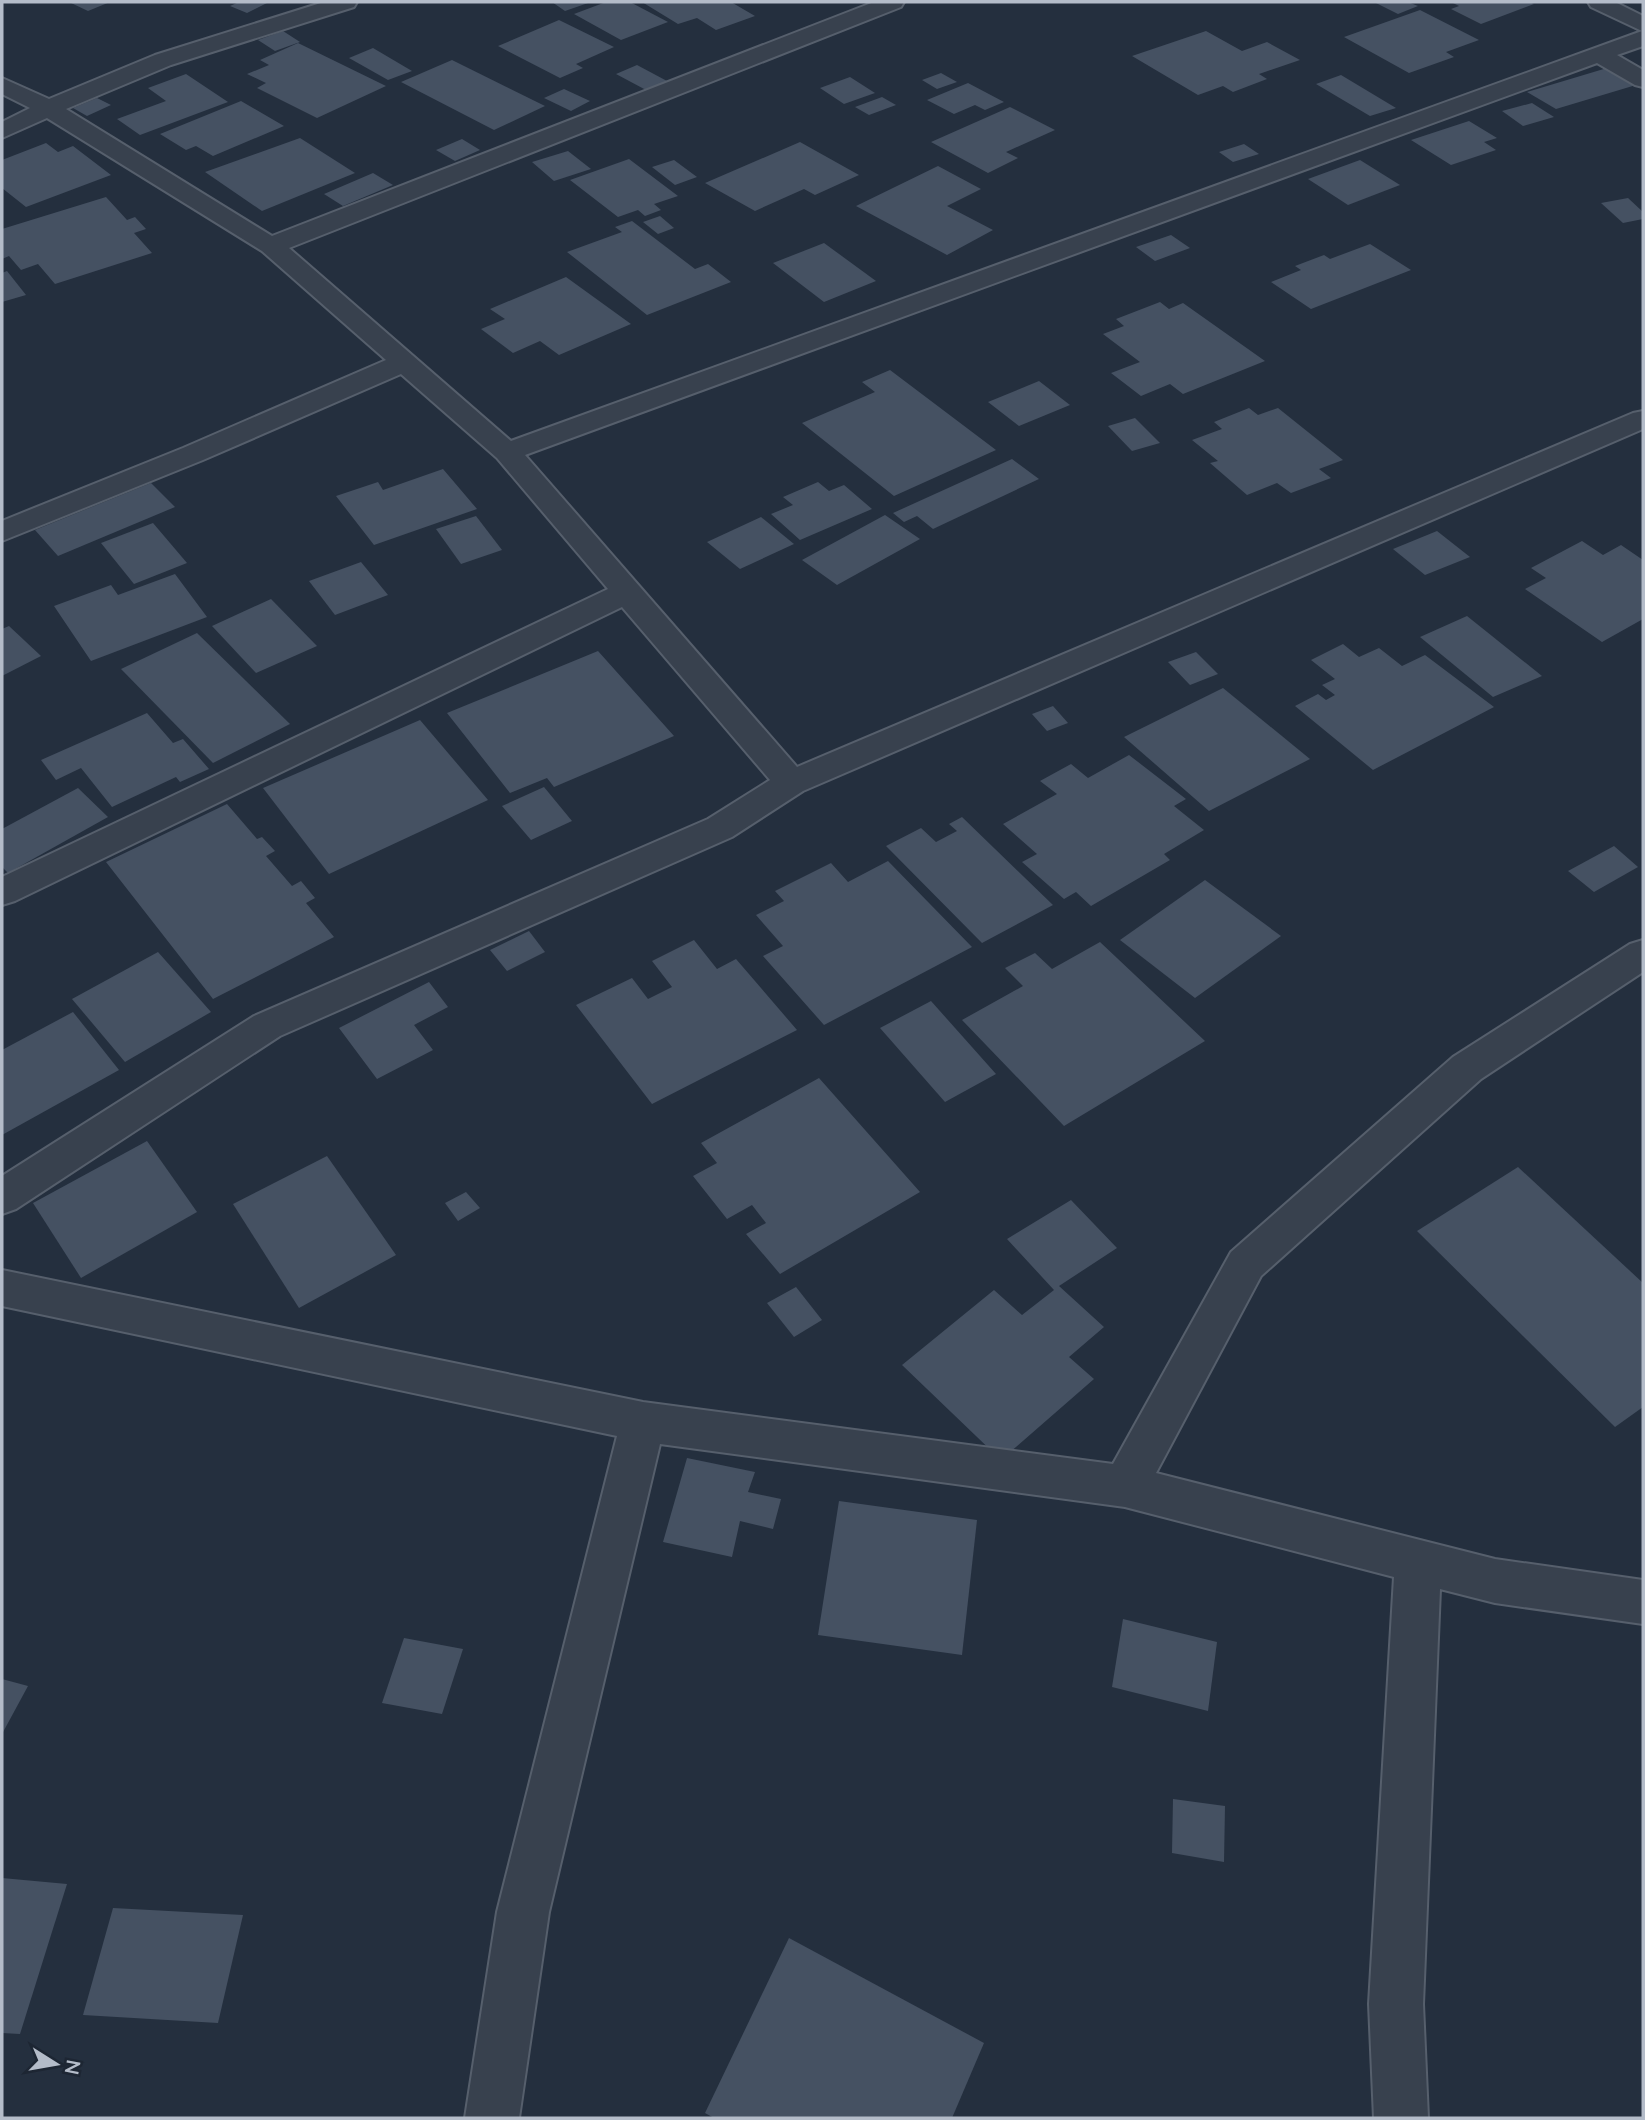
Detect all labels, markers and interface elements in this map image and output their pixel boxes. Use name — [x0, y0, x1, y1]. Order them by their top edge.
north arrow — [21, 2029, 91, 2099]
text: N — [60, 2058, 86, 2077]

